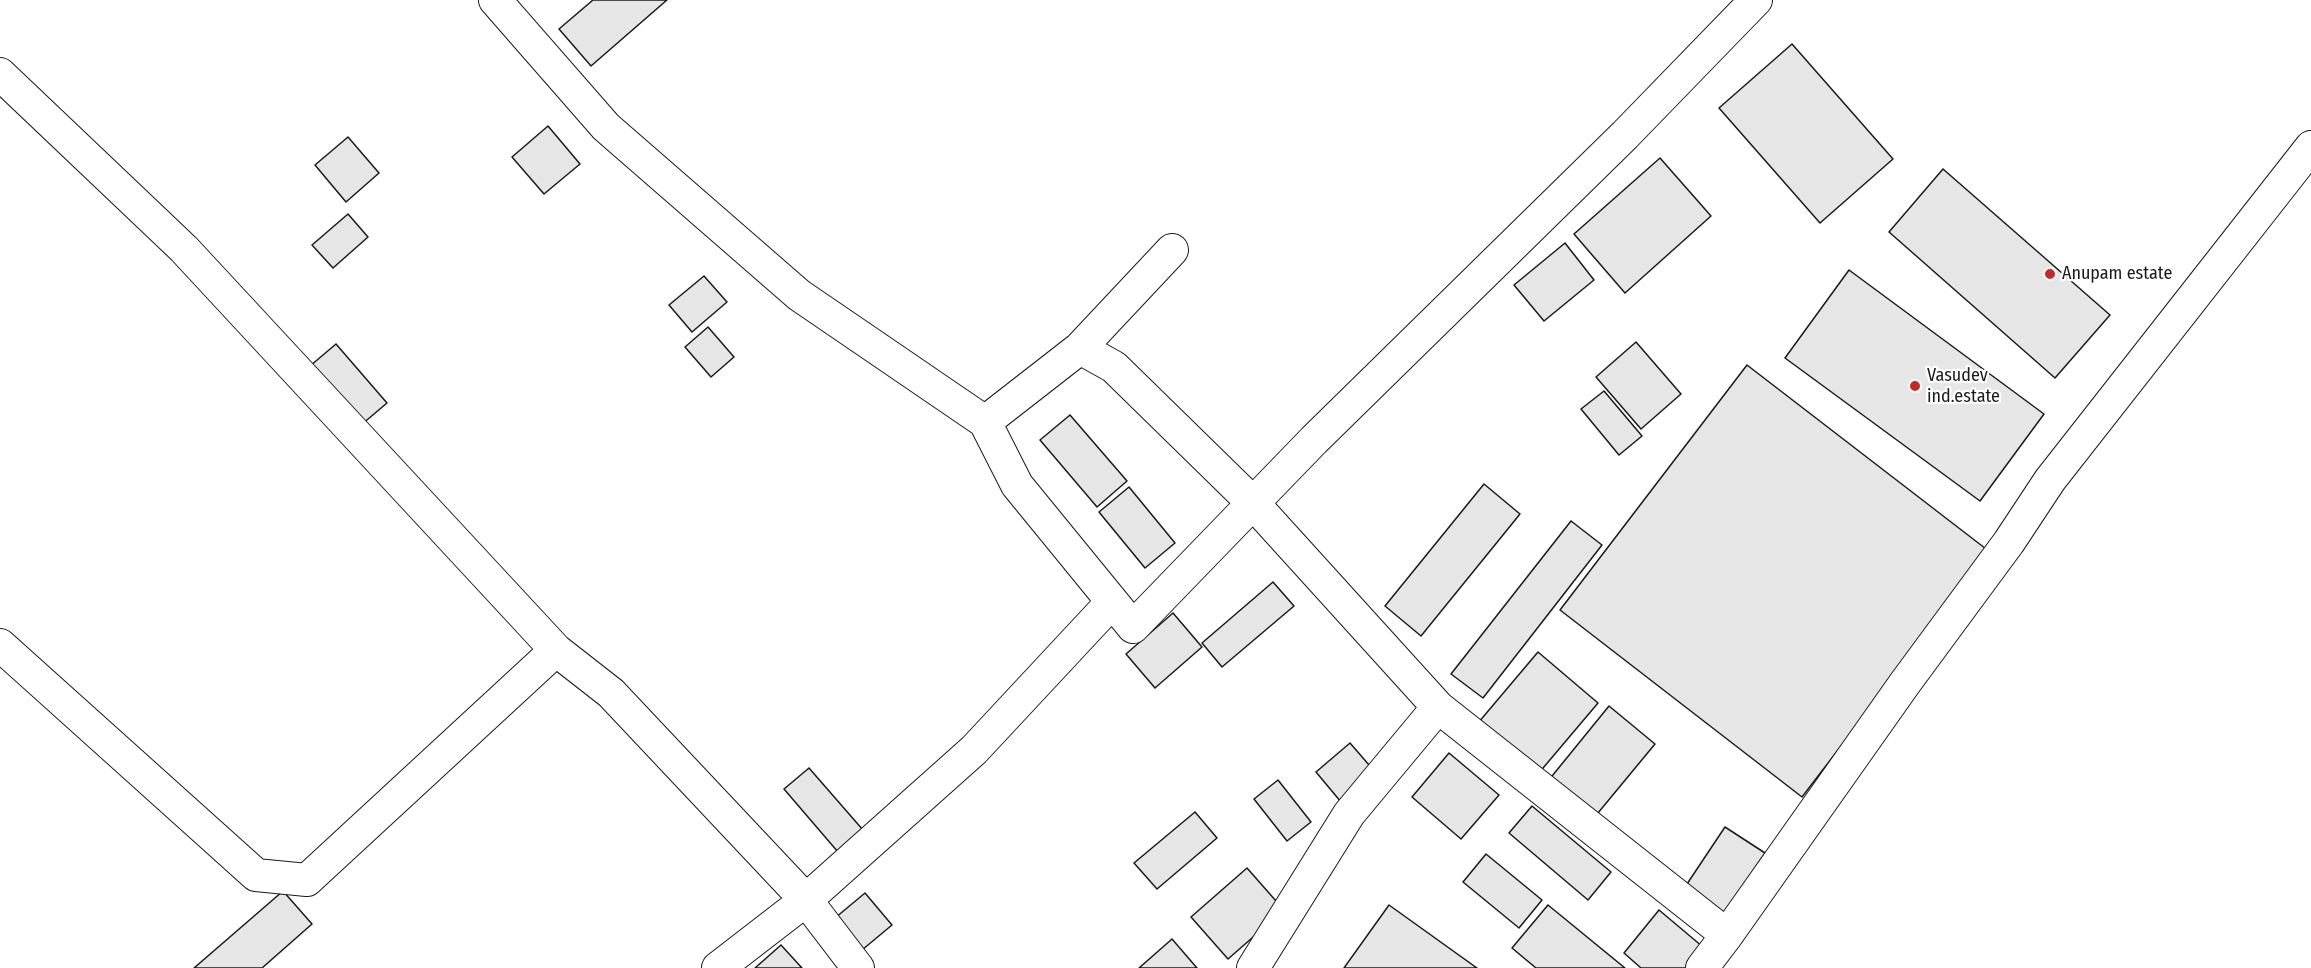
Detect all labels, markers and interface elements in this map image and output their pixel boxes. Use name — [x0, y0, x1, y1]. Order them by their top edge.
place label: Anupam estate — [2062, 263, 2172, 285]
marker: Anupam estate — [2043, 267, 2057, 281]
place label: Vasudev ind.estate — [1927, 365, 2000, 407]
marker: Vasudev ind.estate — [1908, 379, 1922, 393]

